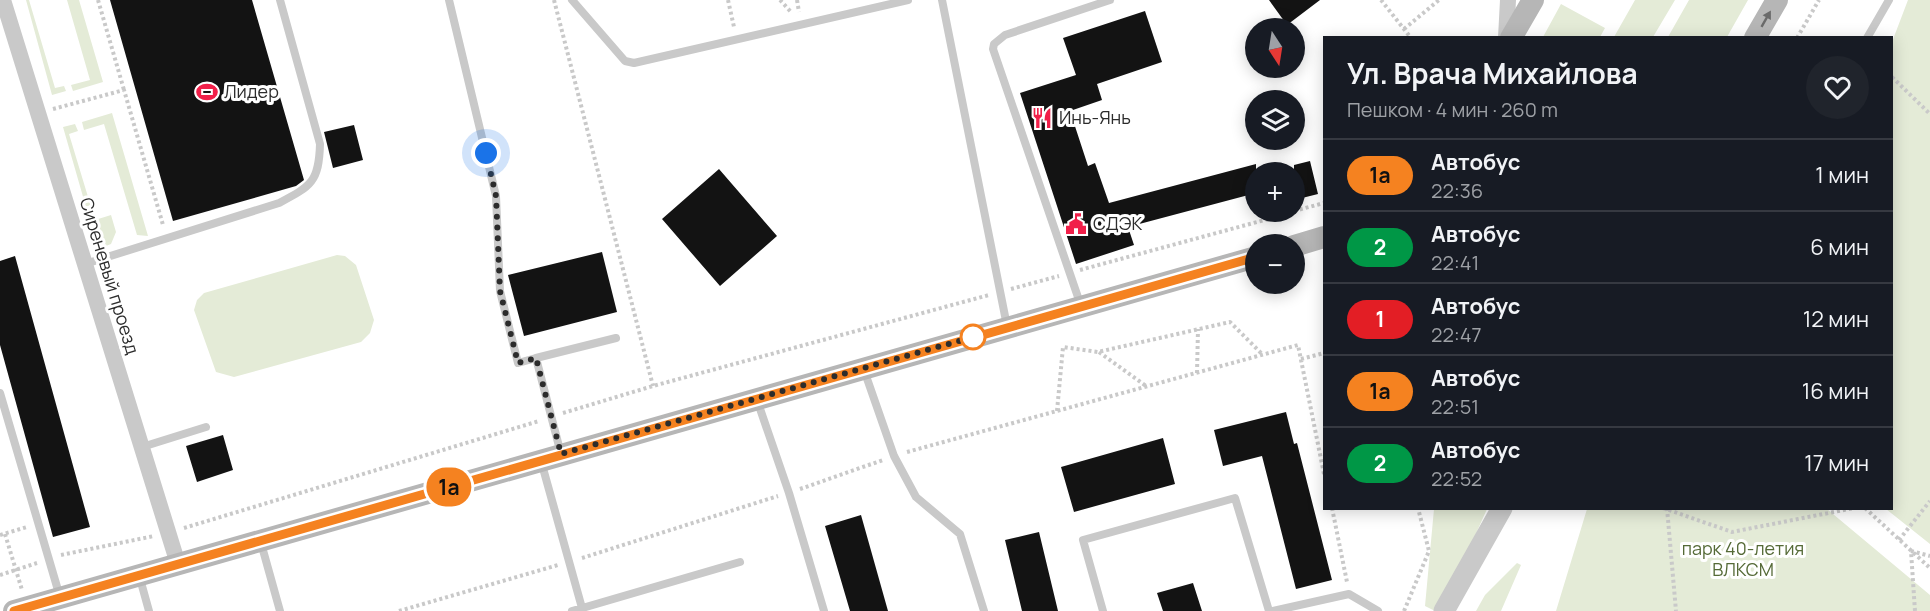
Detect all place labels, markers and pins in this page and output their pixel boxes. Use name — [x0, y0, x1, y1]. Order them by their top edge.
place label: Лидер — [224, 79, 279, 103]
sports icon: Лидер — [195, 80, 219, 104]
place label: Инь-Янь — [1059, 105, 1131, 129]
restaurant icon: Инь-Янь — [1030, 106, 1054, 130]
place label: СДЭК — [1093, 211, 1142, 235]
public building icon: СДЭК — [1064, 212, 1088, 236]
unlabelled marker — [960, 324, 986, 350]

